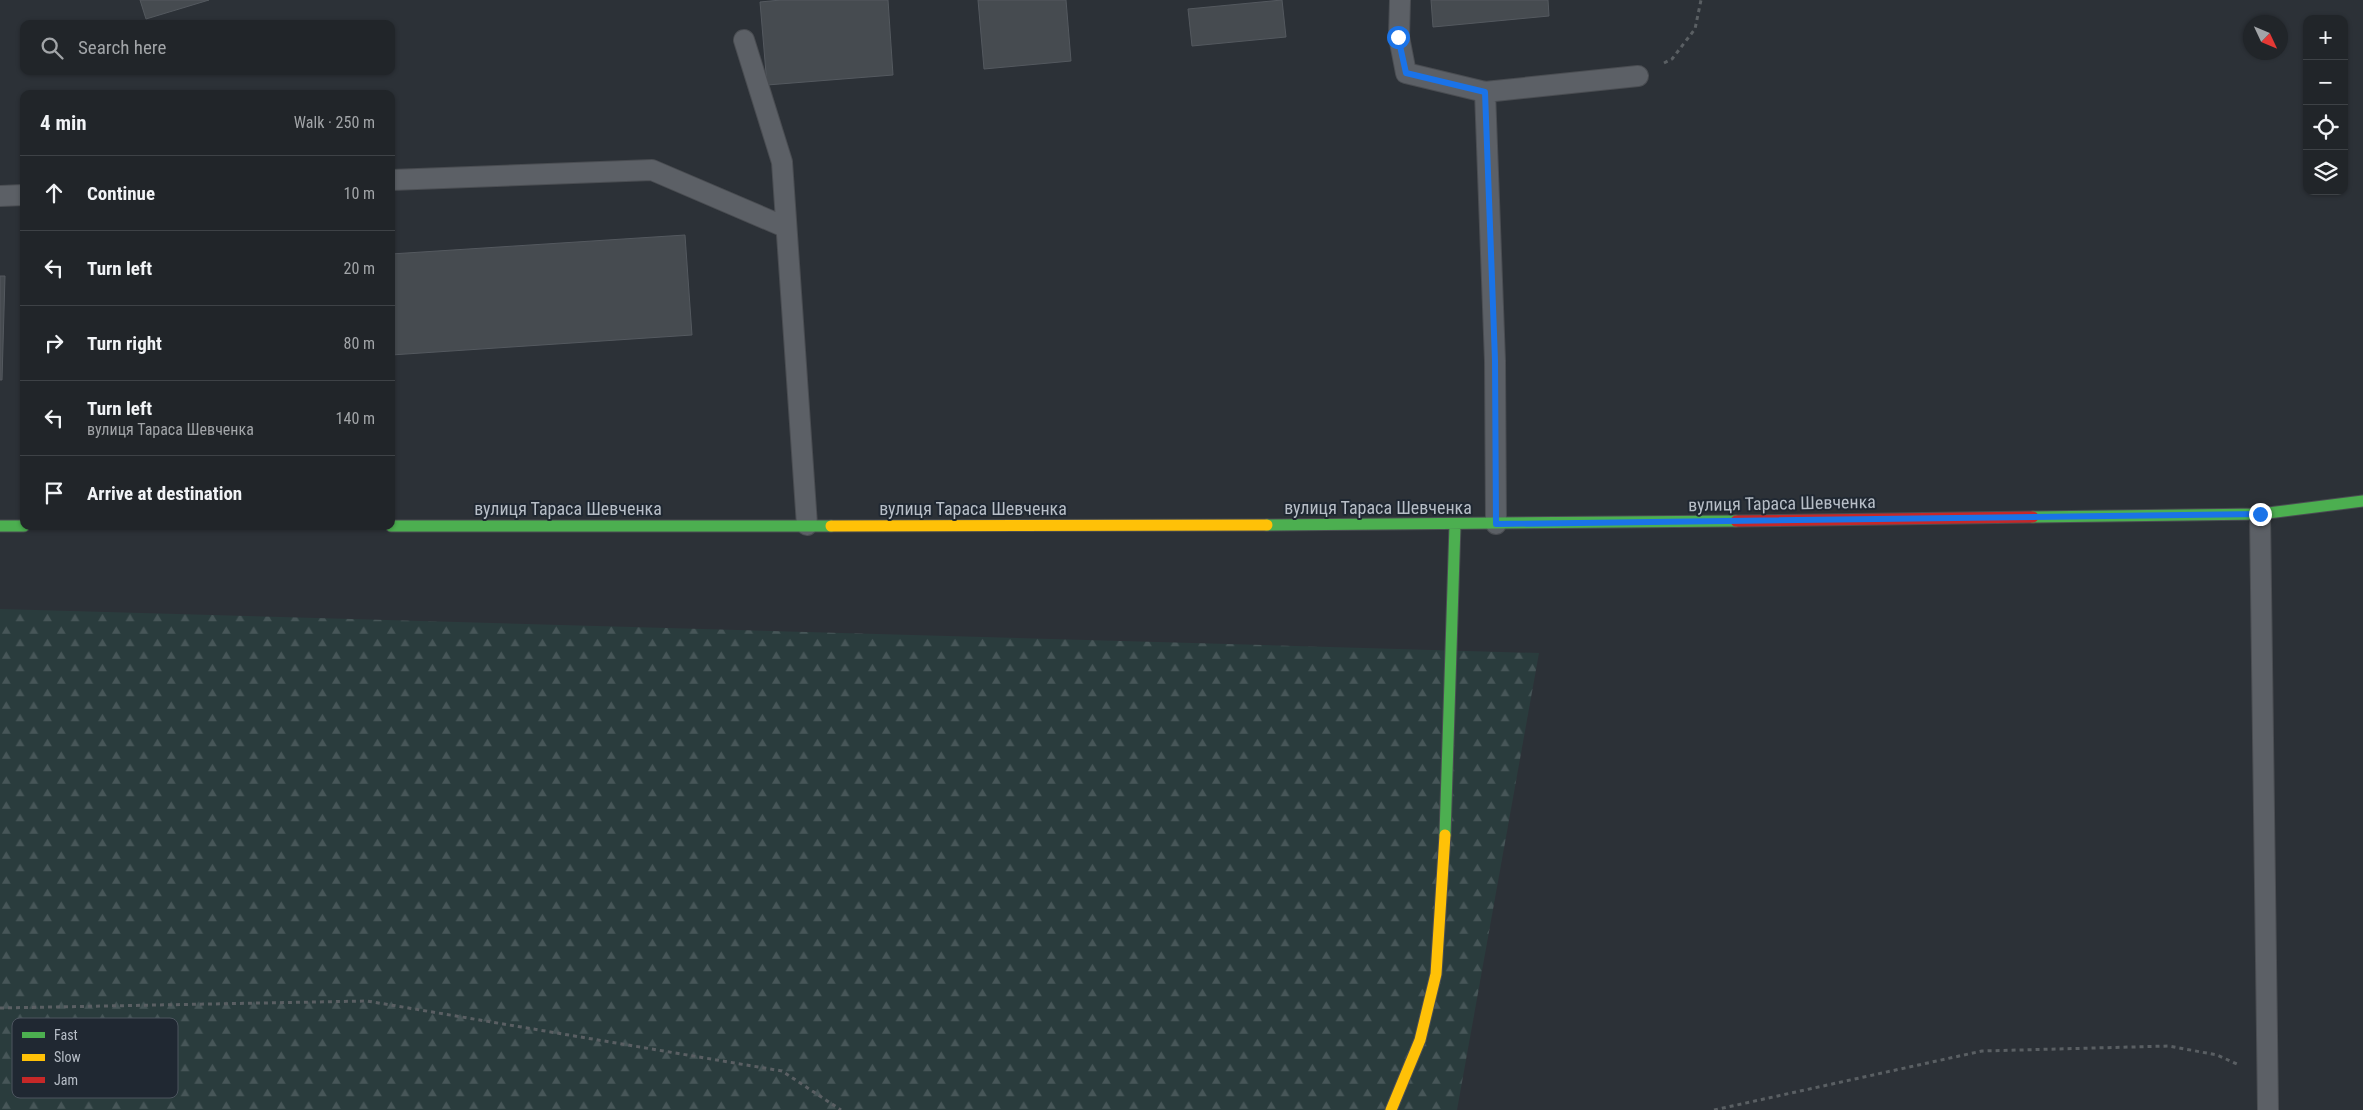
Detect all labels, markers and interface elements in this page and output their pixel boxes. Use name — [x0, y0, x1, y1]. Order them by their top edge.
north arrow — [2243, 15, 2288, 60]
map controls — [2303, 15, 2348, 195]
button: + — [2303, 15, 2348, 60]
search box — [20, 20, 395, 75]
route start — [1387, 26, 1410, 49]
icon: search — [38, 34, 66, 62]
text: Search here — [78, 36, 166, 59]
button: − — [2303, 60, 2348, 105]
button: locate — [2303, 105, 2348, 150]
text: 4 min — [40, 111, 87, 135]
text: Walk · 250 m — [294, 113, 375, 132]
button: layers — [2303, 150, 2348, 195]
icon: ahead — [40, 179, 68, 207]
text: Continue — [87, 182, 155, 205]
text: 10 m — [343, 184, 375, 203]
icon: left — [40, 254, 68, 282]
text: Turn left — [87, 257, 152, 280]
text: 20 m — [343, 259, 375, 278]
icon: right — [40, 329, 68, 357]
text: Turn right — [87, 332, 162, 355]
text: 80 m — [343, 334, 375, 353]
text: Turn left — [87, 397, 152, 420]
icon: left — [40, 404, 68, 432]
text: 140 m — [336, 409, 375, 428]
text: вулиця Тараса Шевченка — [87, 420, 254, 439]
icon: arrive — [40, 479, 68, 507]
text: Arrive at destination — [87, 482, 242, 505]
street label: вулиця Тараса Шевченка — [1688, 491, 1876, 515]
street label: вулиця Тараса Шевченка — [1284, 497, 1472, 518]
street label: вулиця Тараса Шевченка — [474, 498, 662, 519]
street label: вулиця Тараса Шевченка — [879, 498, 1067, 519]
route end — [2249, 503, 2272, 526]
legend — [12, 1018, 178, 1098]
text: Fast — [54, 1027, 78, 1043]
text: Slow — [54, 1049, 81, 1065]
text: Jam — [54, 1072, 78, 1088]

